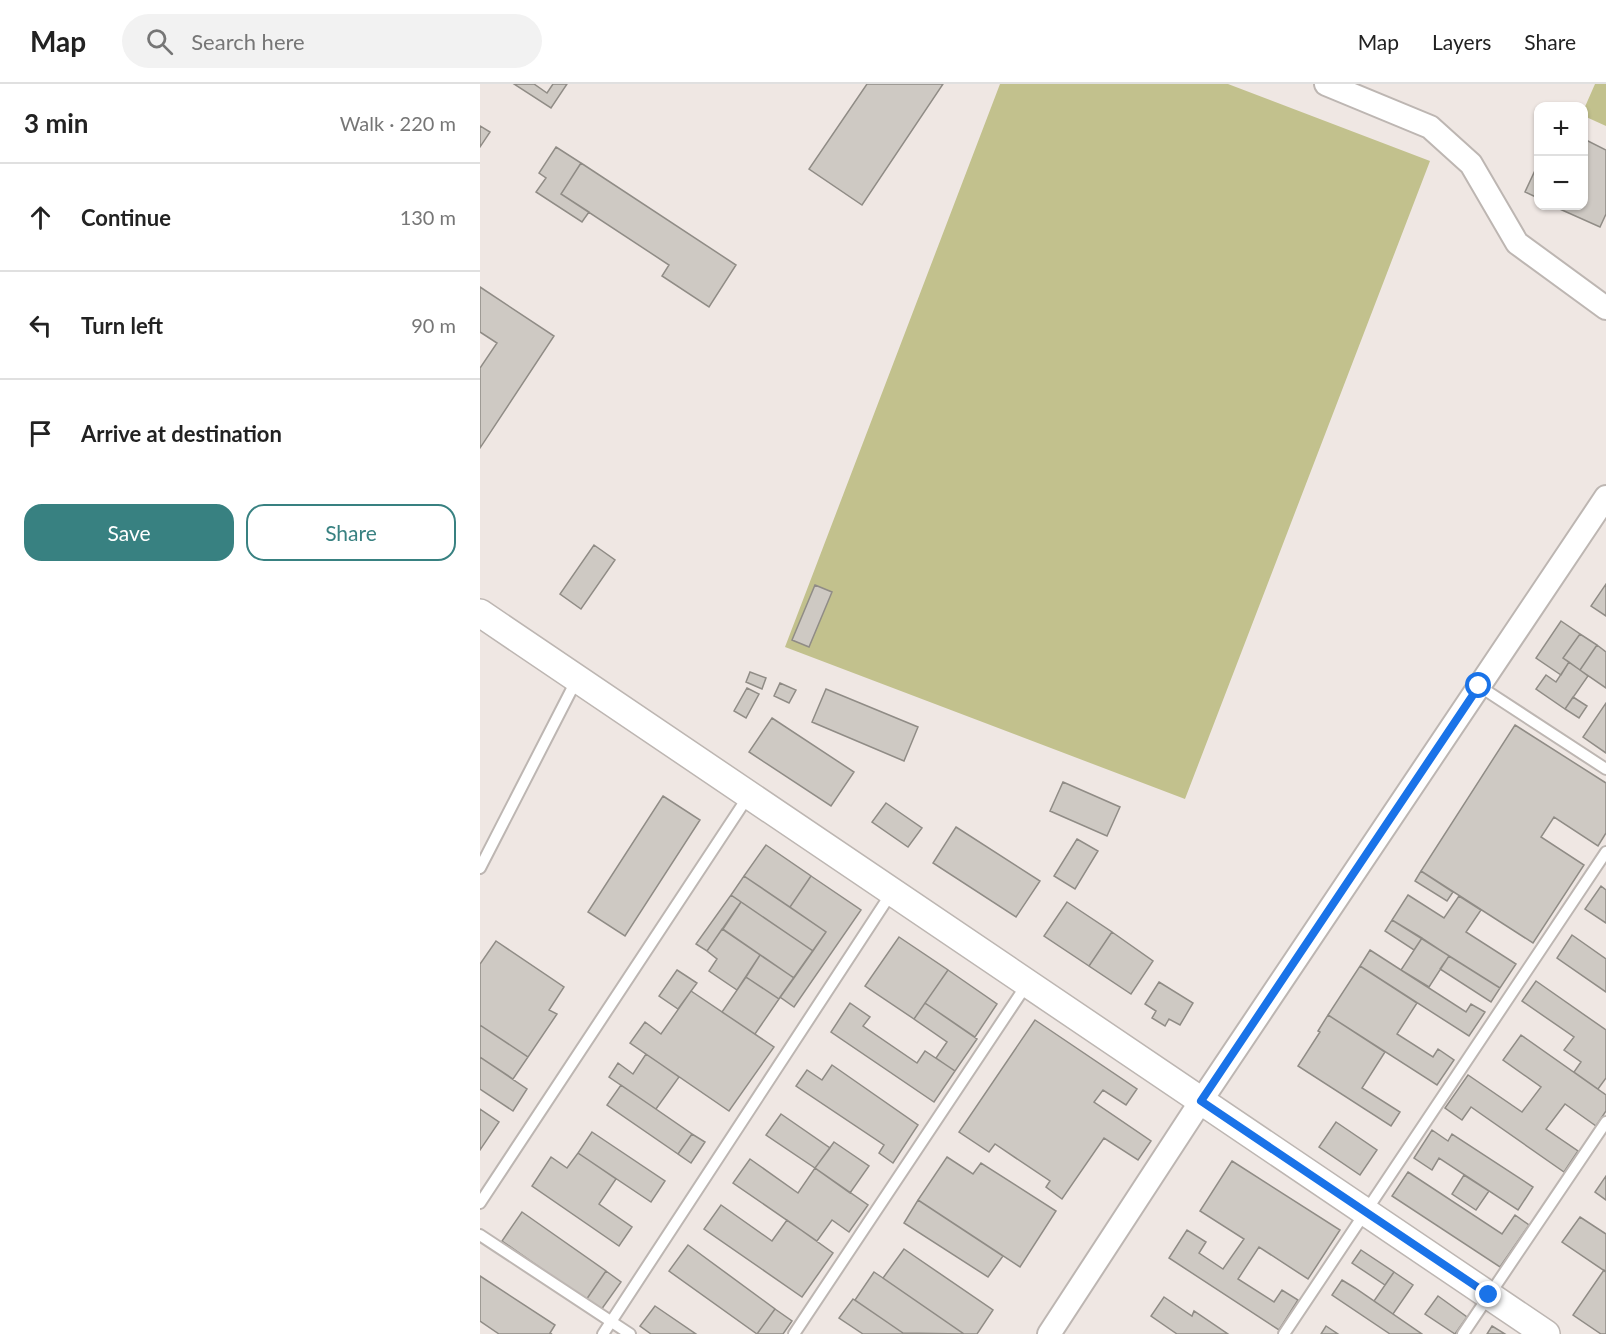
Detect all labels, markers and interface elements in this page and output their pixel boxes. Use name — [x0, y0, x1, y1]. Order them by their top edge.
search box — [122, 14, 542, 68]
text: Map — [30, 24, 86, 58]
icon: search — [143, 25, 176, 58]
text: Search here — [191, 28, 305, 55]
text: Map — [1358, 29, 1399, 54]
text: Layers — [1432, 29, 1491, 54]
text: Share — [1524, 29, 1576, 54]
map controls — [1534, 102, 1588, 210]
button: + — [1534, 102, 1588, 156]
text: 3 min — [24, 107, 88, 139]
text: Walk · 220 m — [340, 111, 456, 135]
button: − — [1534, 156, 1588, 210]
icon: ahead — [24, 201, 57, 234]
text: Continue — [81, 204, 171, 231]
text: 130 m — [400, 205, 456, 229]
icon: left — [24, 309, 57, 342]
text: Turn left — [81, 312, 163, 339]
text: 90 m — [411, 313, 456, 337]
icon: arrive — [24, 417, 57, 450]
text: Arrive at destination — [81, 420, 282, 447]
button: Save — [24, 504, 234, 561]
button: Share — [246, 504, 456, 561]
route start — [1465, 672, 1491, 698]
route end — [1475, 1281, 1501, 1307]

